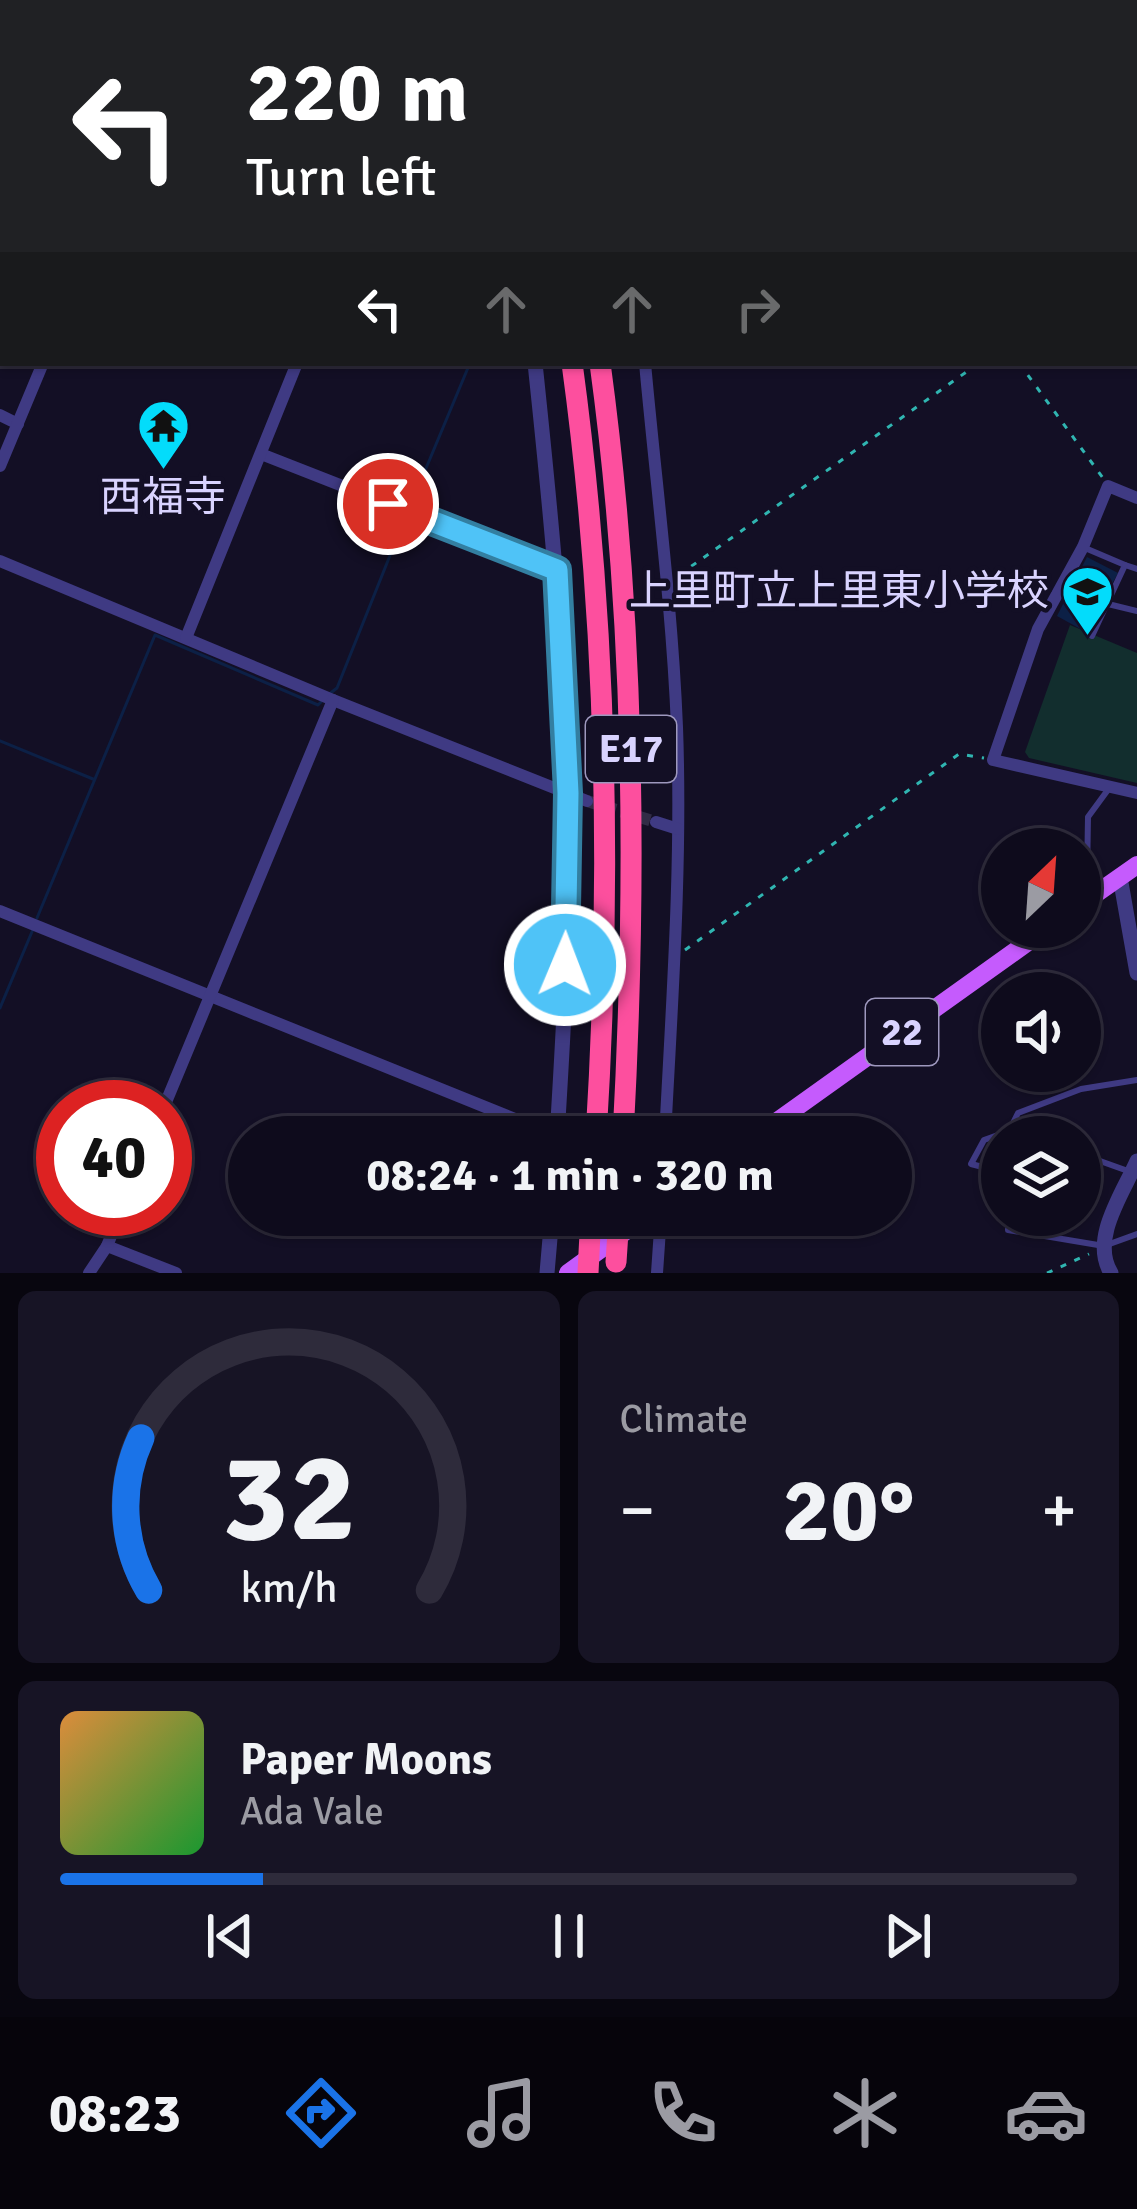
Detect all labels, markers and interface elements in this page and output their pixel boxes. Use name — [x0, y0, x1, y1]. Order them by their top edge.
text: 220 m — [246, 41, 468, 145]
icon: left — [48, 48, 204, 204]
text: Turn left — [246, 144, 436, 211]
icon: left — [347, 276, 413, 342]
icon: ahead — [473, 276, 539, 342]
icon: ahead — [599, 276, 665, 342]
icon: right — [725, 276, 791, 342]
temple icon: 西福寺 — [135, 397, 191, 471]
pin — [337, 453, 439, 555]
icon: arrive — [355, 471, 421, 537]
place label: 西福寺 — [100, 472, 226, 523]
school or university icon: 上里町立上里東小学校 — [1060, 563, 1116, 637]
place label: 上里町立上里東小学校 — [629, 566, 1049, 617]
road number: E17 — [586, 716, 676, 782]
north arrow — [981, 828, 1101, 948]
map controls — [981, 828, 1101, 1236]
position arrow — [502, 902, 628, 1028]
button: sound — [981, 972, 1101, 1092]
road number: 22 — [866, 999, 938, 1065]
speed limit sign: 40 — [36, 1080, 192, 1236]
button: layers — [981, 1116, 1101, 1236]
text: 08:24 · 1 min · 320 m — [366, 1148, 774, 1203]
text: Climate — [620, 1395, 748, 1443]
text: 32 — [221, 1422, 356, 1575]
text: 20° — [782, 1455, 915, 1566]
text: − — [620, 1470, 655, 1551]
text: + — [1041, 1470, 1077, 1551]
text: km/h — [240, 1562, 337, 1615]
text: Paper Moons — [240, 1732, 492, 1787]
text: Ada Vale — [240, 1787, 384, 1835]
icon: previous — [197, 1903, 263, 1969]
icon: pause — [536, 1903, 602, 1969]
icon: next — [875, 1903, 941, 1969]
icon: directions — [279, 2071, 363, 2155]
icon: music — [460, 2071, 544, 2155]
icon: phone — [641, 2071, 725, 2155]
icon: climate — [823, 2071, 907, 2155]
icon: car — [1004, 2071, 1088, 2155]
text: 08:23 — [49, 2080, 181, 2147]

